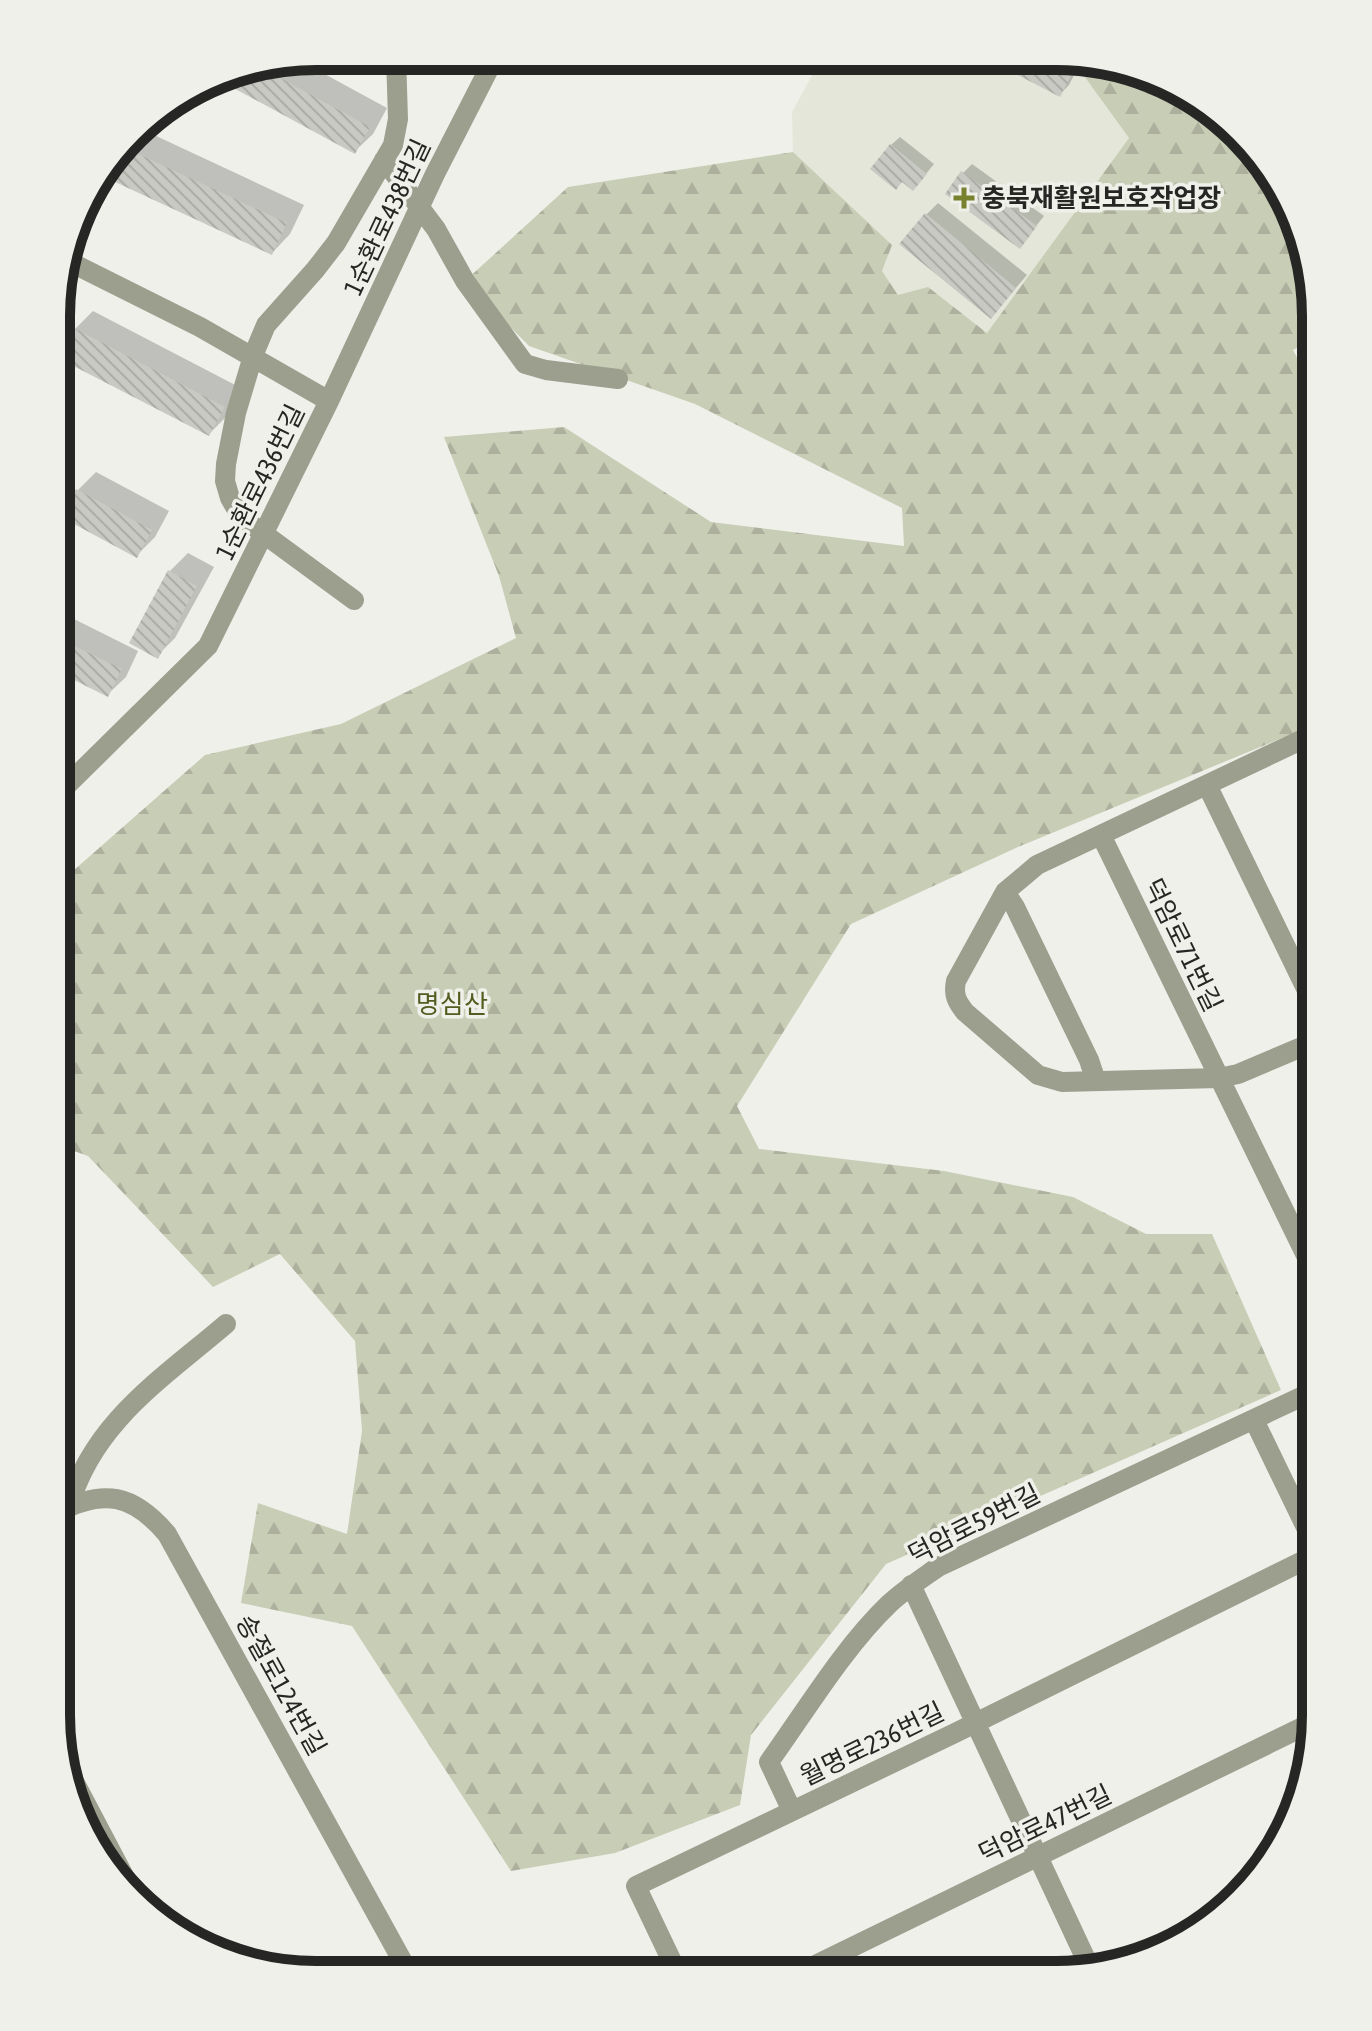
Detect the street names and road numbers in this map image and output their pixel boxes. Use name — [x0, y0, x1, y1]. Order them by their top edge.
street label: 1순환로438번길 — [338, 134, 436, 300]
street label: 1순환로436번길 — [210, 400, 310, 564]
street label: 덕암로71번길 — [1138, 874, 1228, 1016]
street label: 덕암로59번길 — [903, 1478, 1045, 1570]
street label: 송절로124번길 — [230, 1609, 332, 1761]
street label: 월명로236번길 — [795, 1696, 949, 1792]
street label: 덕암로47번길 — [974, 1779, 1116, 1869]

